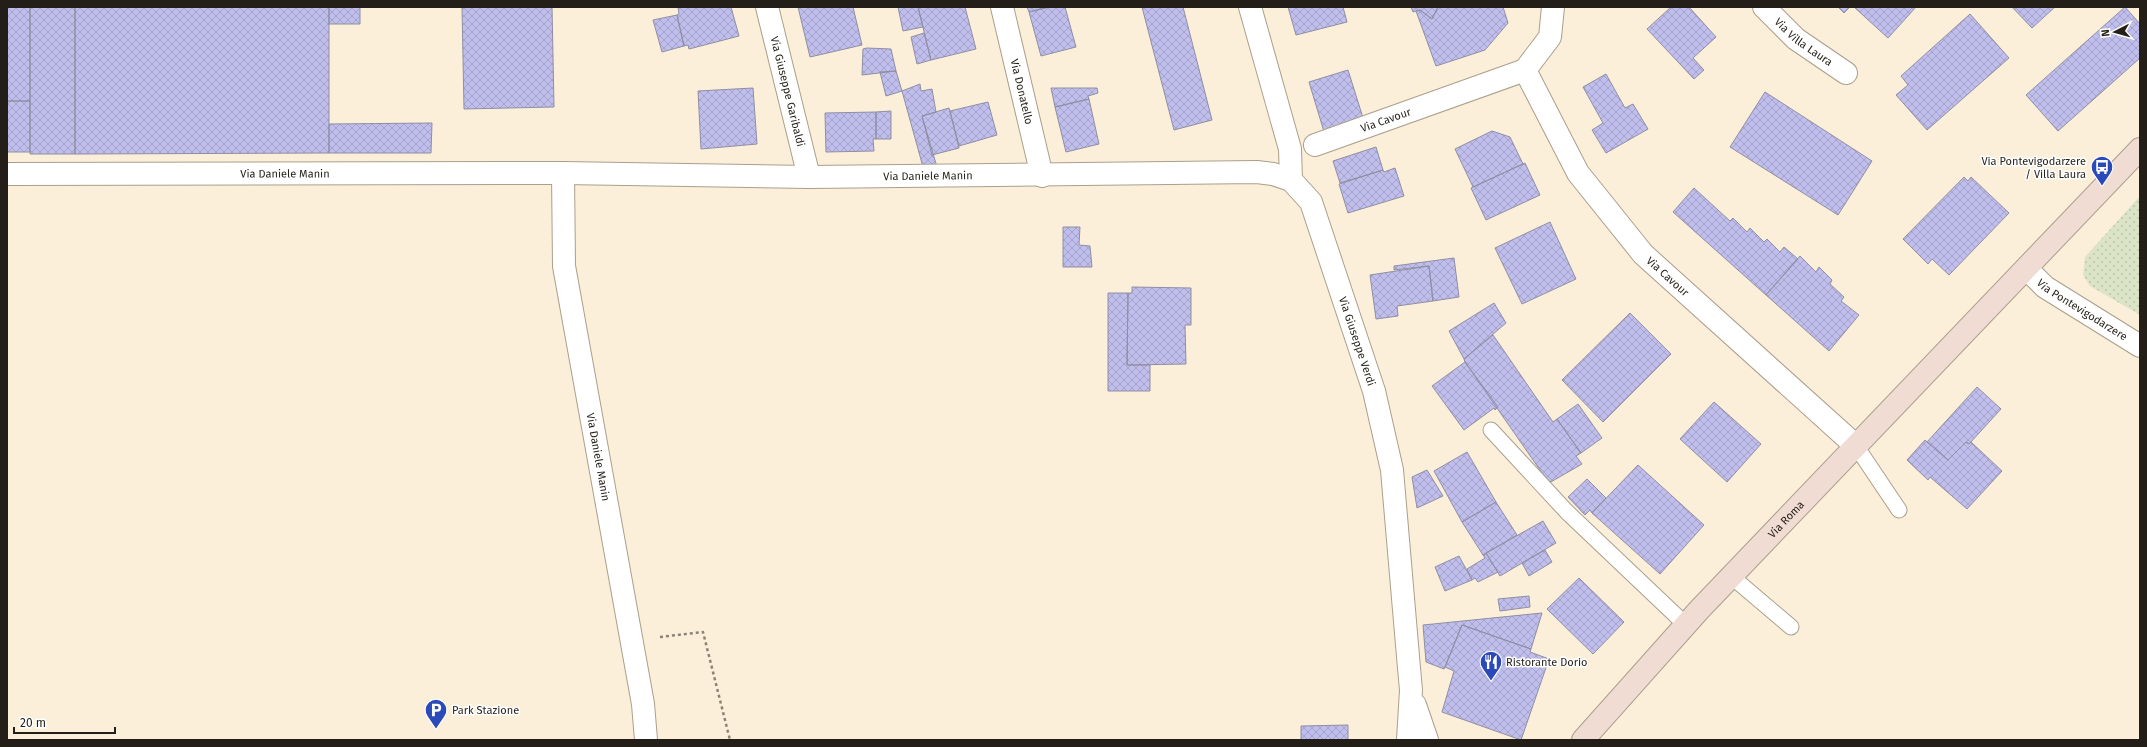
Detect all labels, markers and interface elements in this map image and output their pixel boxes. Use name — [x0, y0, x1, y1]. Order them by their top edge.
north arrow — [2095, 12, 2135, 52]
street label: Via Villa Laura — [1772, 15, 1835, 69]
text: N — [2099, 29, 2112, 37]
street label: Via Giuseppe Garibaldi — [767, 35, 807, 148]
street label: Via Donatello — [1008, 58, 1036, 126]
street label: Via Cavour — [1359, 105, 1413, 135]
bus stop icon: Via Pontevigodarzere / Villa Laura — [2089, 154, 2115, 187]
place label: Via Pontevigodarzere / Villa Laura — [1981, 155, 2086, 181]
street label: Via Daniele Manin — [240, 167, 330, 181]
street label: Via Daniele Manin — [883, 169, 973, 183]
street label: Via Cavour — [1644, 254, 1692, 300]
street label: Via Pontevigodarzere — [2034, 277, 2130, 344]
street label: Via Giuseppe Verdi — [1336, 295, 1378, 388]
street label: Via Daniele Manin — [584, 412, 612, 502]
street label: Via Roma — [1766, 498, 1807, 541]
restaurant icon: Ristorante Dorio — [1478, 649, 1504, 682]
place label: Ristorante Dorio — [1506, 656, 1587, 669]
parking icon: Park Stazione — [423, 697, 449, 730]
place label: Park Stazione — [452, 704, 519, 717]
scale bar — [14, 709, 115, 735]
text: 20 m — [20, 716, 46, 730]

